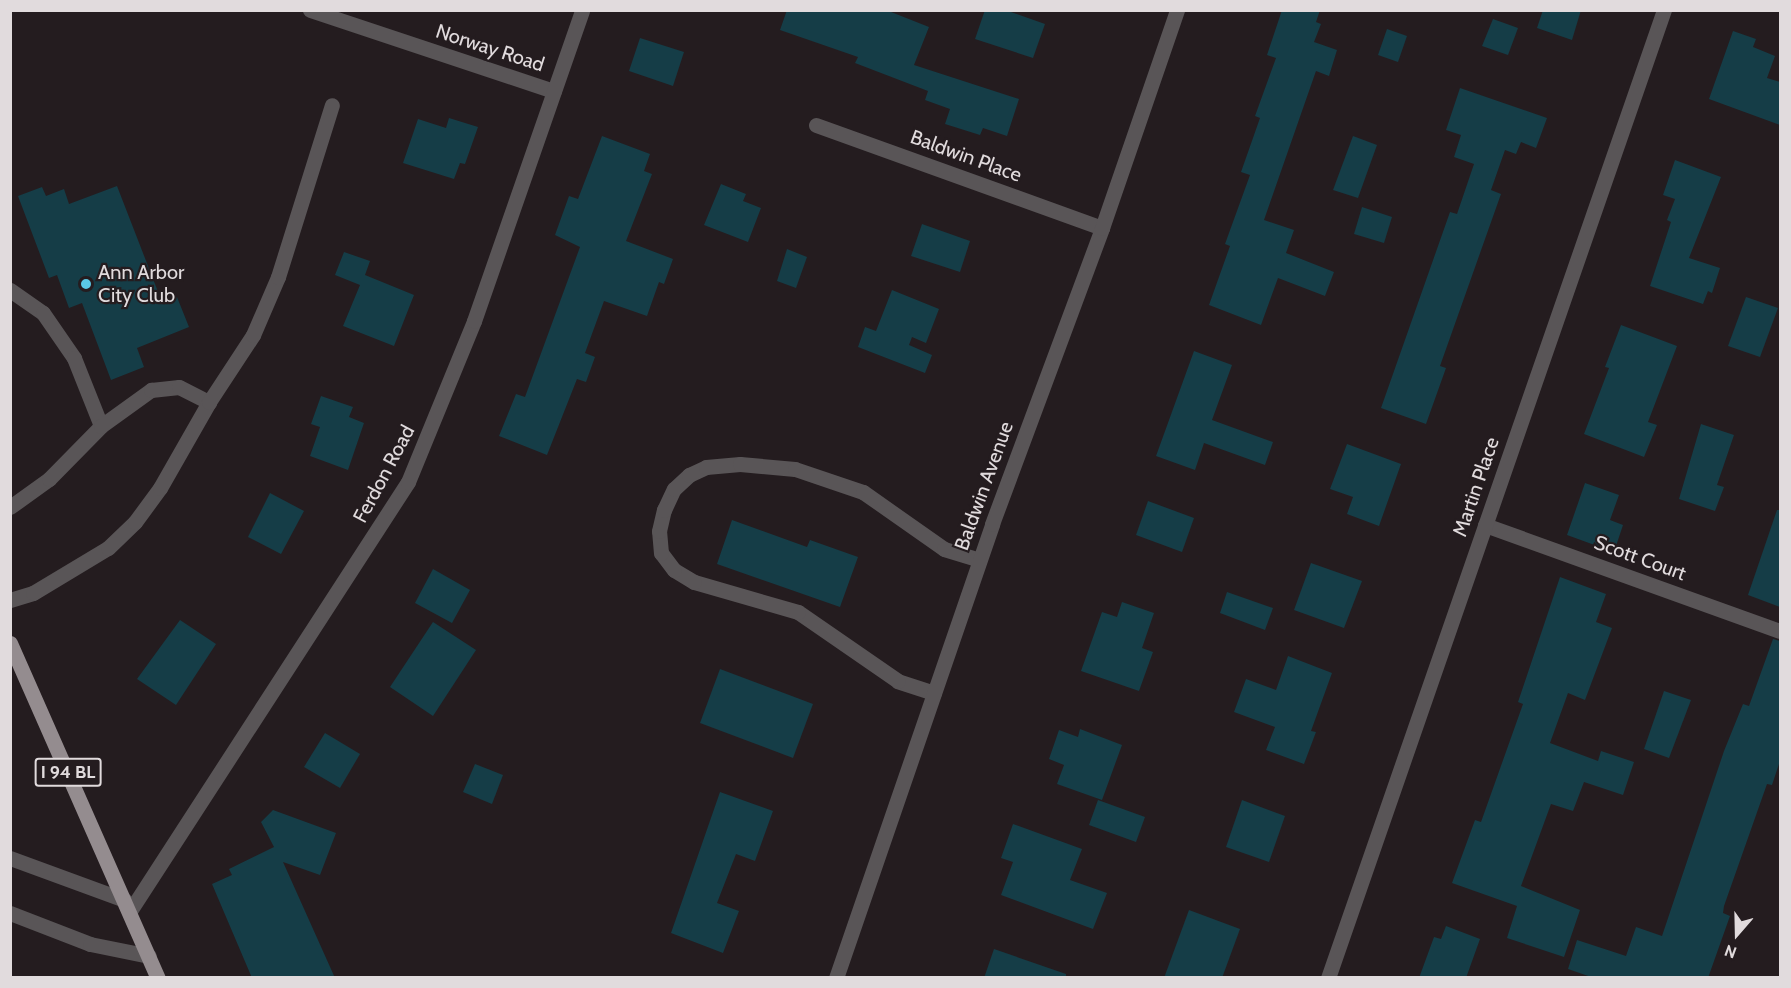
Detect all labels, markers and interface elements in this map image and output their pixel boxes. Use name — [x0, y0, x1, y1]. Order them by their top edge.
street label: Norway Road — [433, 19, 547, 77]
street label: Baldwin Place — [907, 125, 1025, 187]
place label: Ann Arbor City Club — [98, 260, 184, 307]
marker: Ann Arbor City Club — [79, 277, 93, 291]
street label: Baldwin Avenue — [950, 418, 1018, 554]
street label: Ferdon Road — [348, 421, 420, 527]
street label: Martin Place — [1448, 434, 1504, 540]
street label: Scott Court — [1591, 530, 1689, 586]
road number: I 94 BL — [34, 757, 103, 787]
north arrow — [1707, 904, 1767, 964]
text: N — [1722, 941, 1739, 962]

